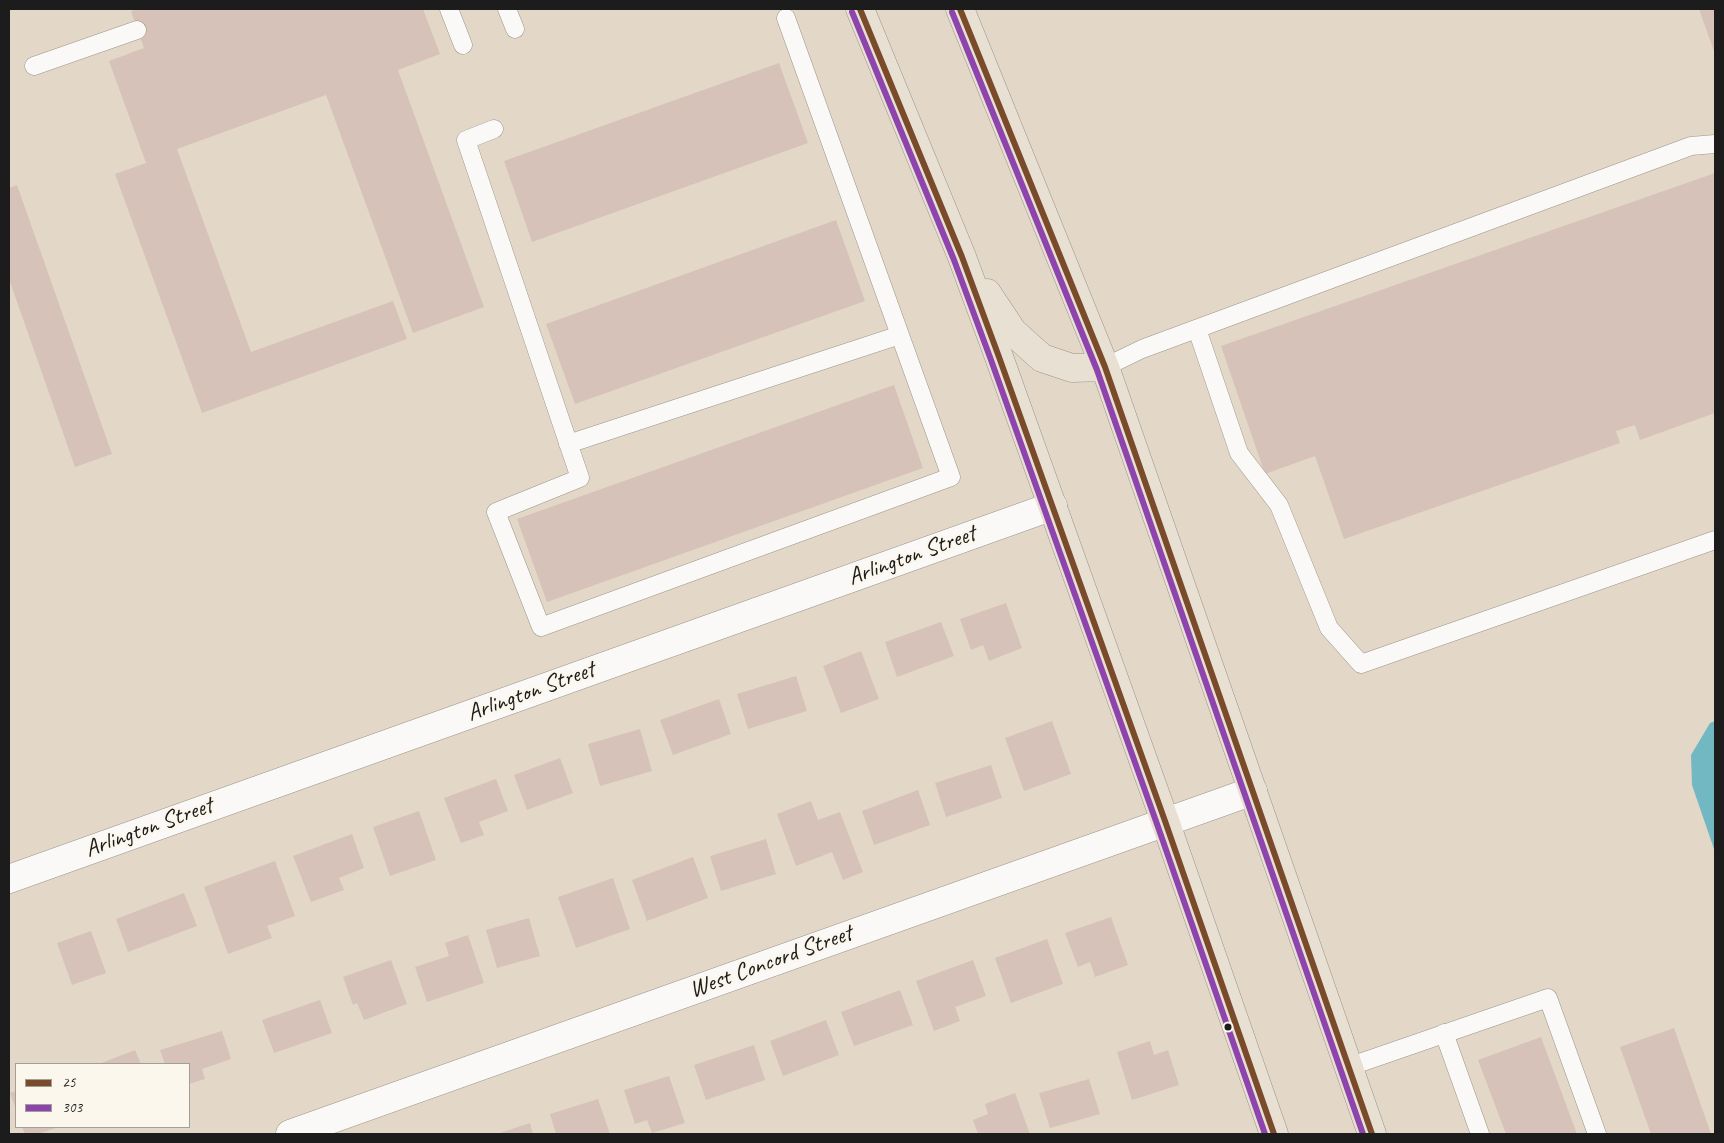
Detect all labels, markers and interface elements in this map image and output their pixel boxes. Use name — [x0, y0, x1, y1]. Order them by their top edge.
street label: Arlington Street — [844, 520, 980, 592]
street label: Arlington Street — [463, 656, 599, 728]
street label: Arlington Street — [81, 792, 217, 864]
street label: West Concord Street — [686, 919, 856, 1005]
unlabelled marker — [1223, 1022, 1233, 1032]
legend — [15, 1063, 190, 1128]
text: 25 — [62, 1073, 76, 1092]
text: 303 — [62, 1098, 82, 1117]

